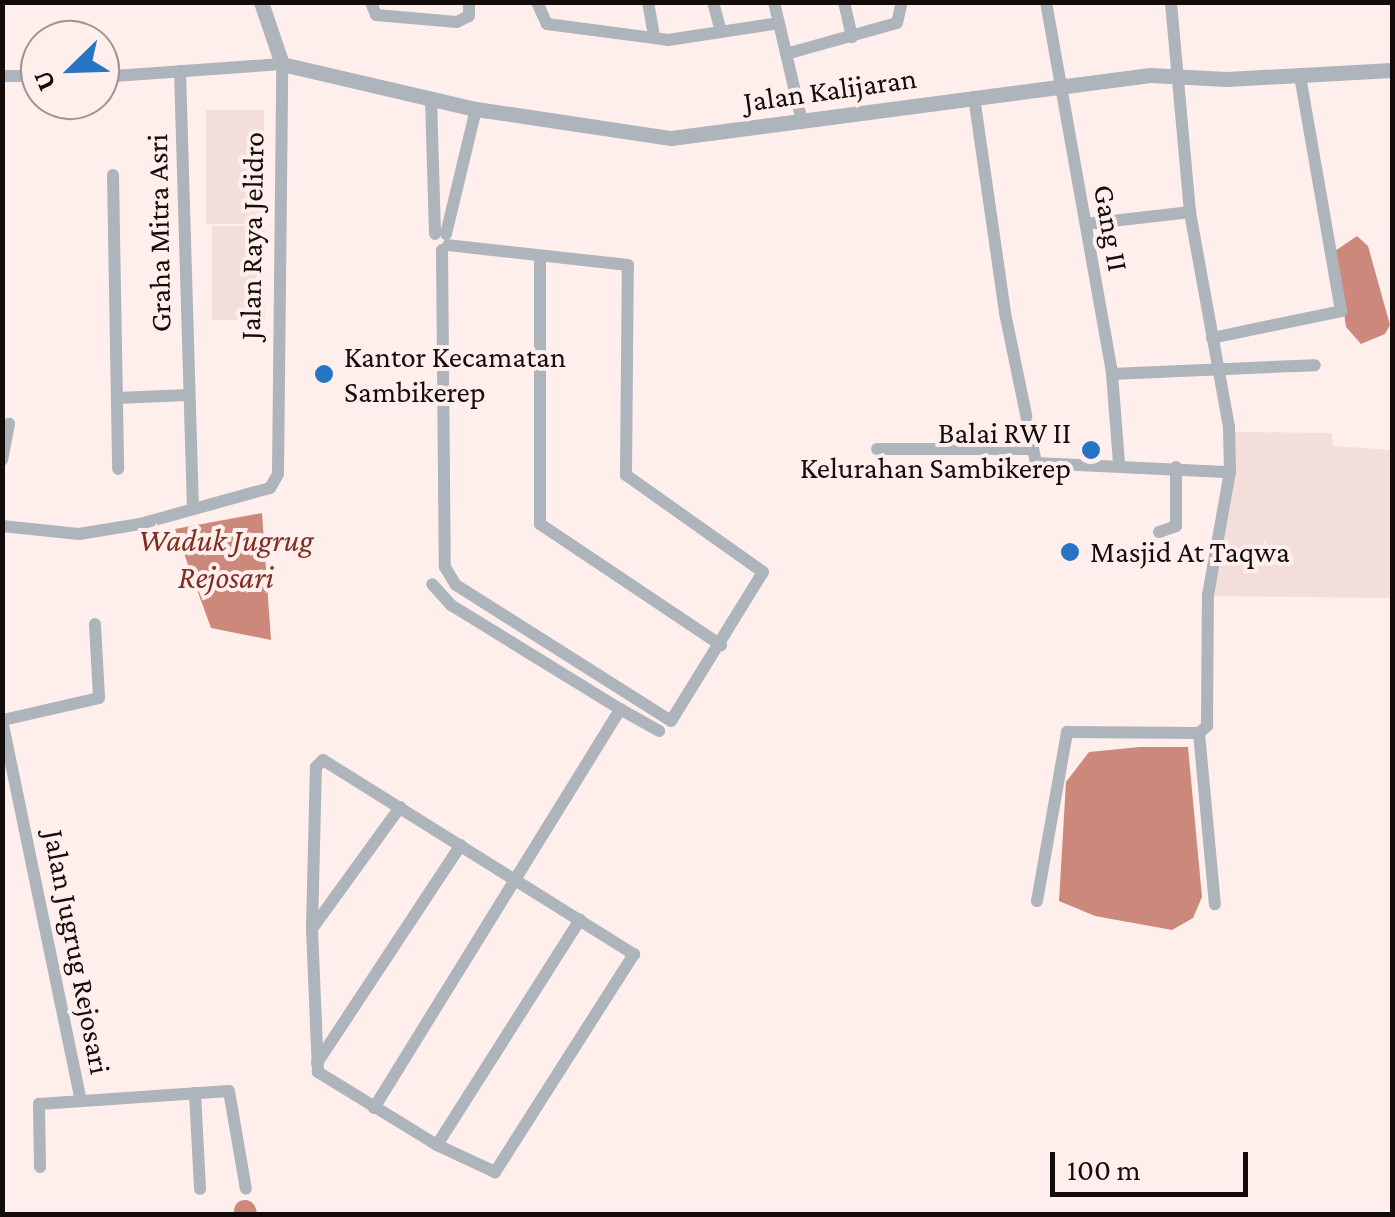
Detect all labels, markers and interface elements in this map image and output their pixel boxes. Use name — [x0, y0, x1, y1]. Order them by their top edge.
north arrow — [20, 20, 120, 120]
street label: Jalan Kalijaran — [741, 60, 919, 120]
text: U — [26, 66, 62, 96]
street label: Jalan Raya Jelidro — [232, 132, 272, 340]
street label: Graha Mitra Asri — [139, 134, 179, 332]
street label: Gang II — [1086, 182, 1136, 274]
place label: Kantor Kecamatan Sambikerep — [344, 339, 566, 410]
marker: Kantor Kecamatan Sambikerep — [313, 363, 335, 385]
place label: Balai RW II Kelurahan Sambikerep — [800, 415, 1071, 486]
marker: Balai RW II Kelurahan Sambikerep — [1080, 439, 1102, 461]
water label: Waduk Jugrug Rejosari — [138, 522, 314, 597]
place label: Masjid At Taqwa — [1090, 534, 1290, 570]
marker: Masjid At Taqwa — [1059, 541, 1081, 563]
street label: Jalan Jugrug Rejosari — [36, 827, 118, 1077]
scale bar — [1055, 1132, 1252, 1194]
text: 100 m — [1067, 1153, 1141, 1186]

